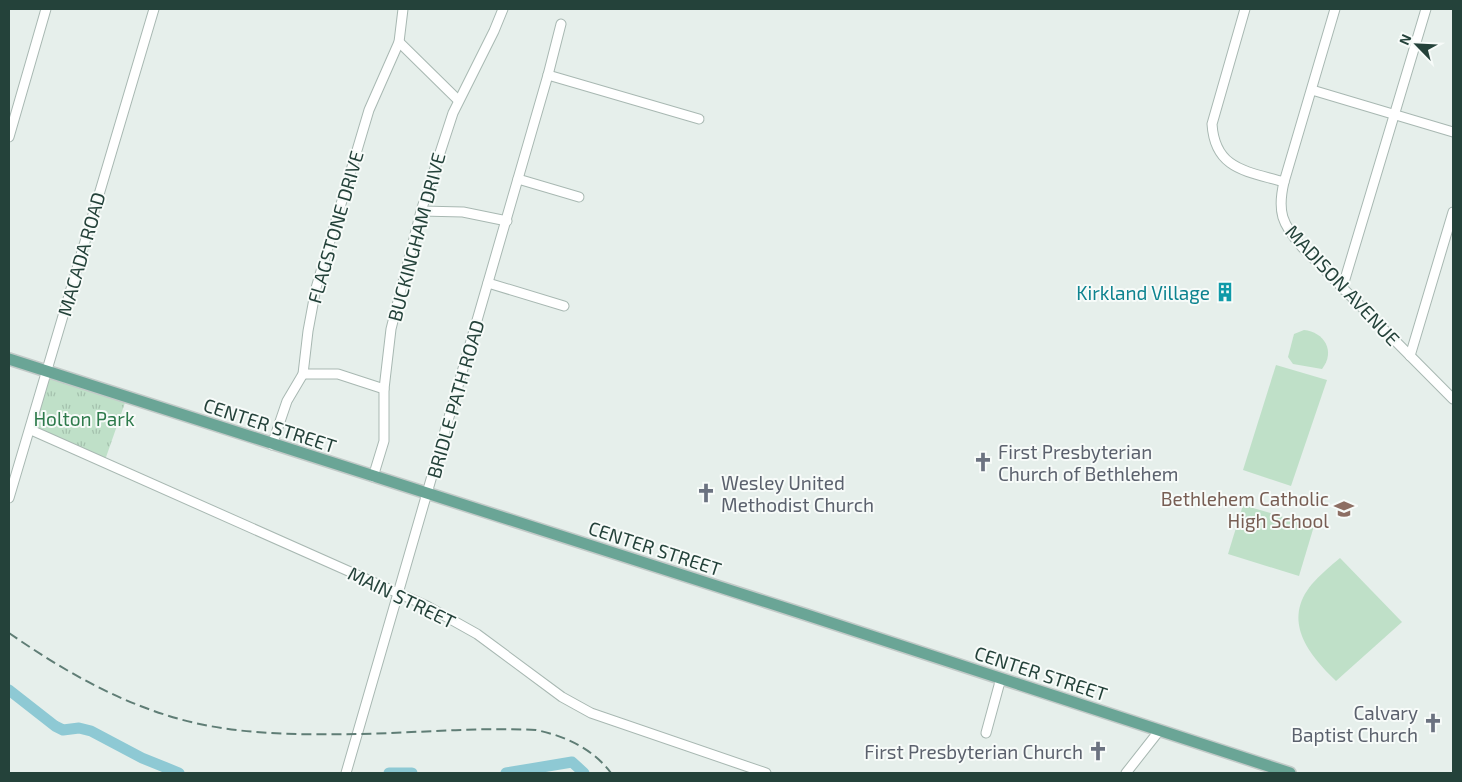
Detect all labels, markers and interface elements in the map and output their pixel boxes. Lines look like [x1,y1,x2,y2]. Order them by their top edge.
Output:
north arrow [1392,20,1442,70]
text: N [1395,31,1414,48]
street label: FLAGSTONE DRIVE [302,148,368,306]
street label: BUCKINGHAM DRIVE [382,150,450,324]
street label: MACADA ROAD [52,189,110,319]
street label: MADISON AVENUE [1281,220,1405,350]
place label: Kirkland Village [1076,281,1210,304]
building icon: Kirkland Village [1214,281,1236,303]
street label: BRIDLE PATH ROAD [421,317,489,481]
street label: CENTER STREET [201,393,339,457]
park label: Holton Park [33,407,135,430]
place label: First Presbyterian Church of Bethlehem [998,440,1179,485]
church icon: First Presbyterian Church of Bethlehem [972,451,994,473]
place label: Wesley United Methodist Church [721,471,874,516]
church icon: Wesley United Methodist Church [695,482,717,504]
place label: Bethlehem Catholic High School [1161,487,1329,532]
school or university icon: Bethlehem Catholic High School [1333,498,1355,520]
street label: CENTER STREET [586,516,724,580]
street label: MAIN STREET [344,561,460,633]
street label: CENTER STREET [972,641,1110,705]
place label: Calvary Baptist Church [1291,701,1418,746]
church icon: Calvary Baptist Church [1422,712,1444,734]
place label: First Presbyterian Church [864,740,1083,763]
church icon: First Presbyterian Church [1087,740,1109,762]

